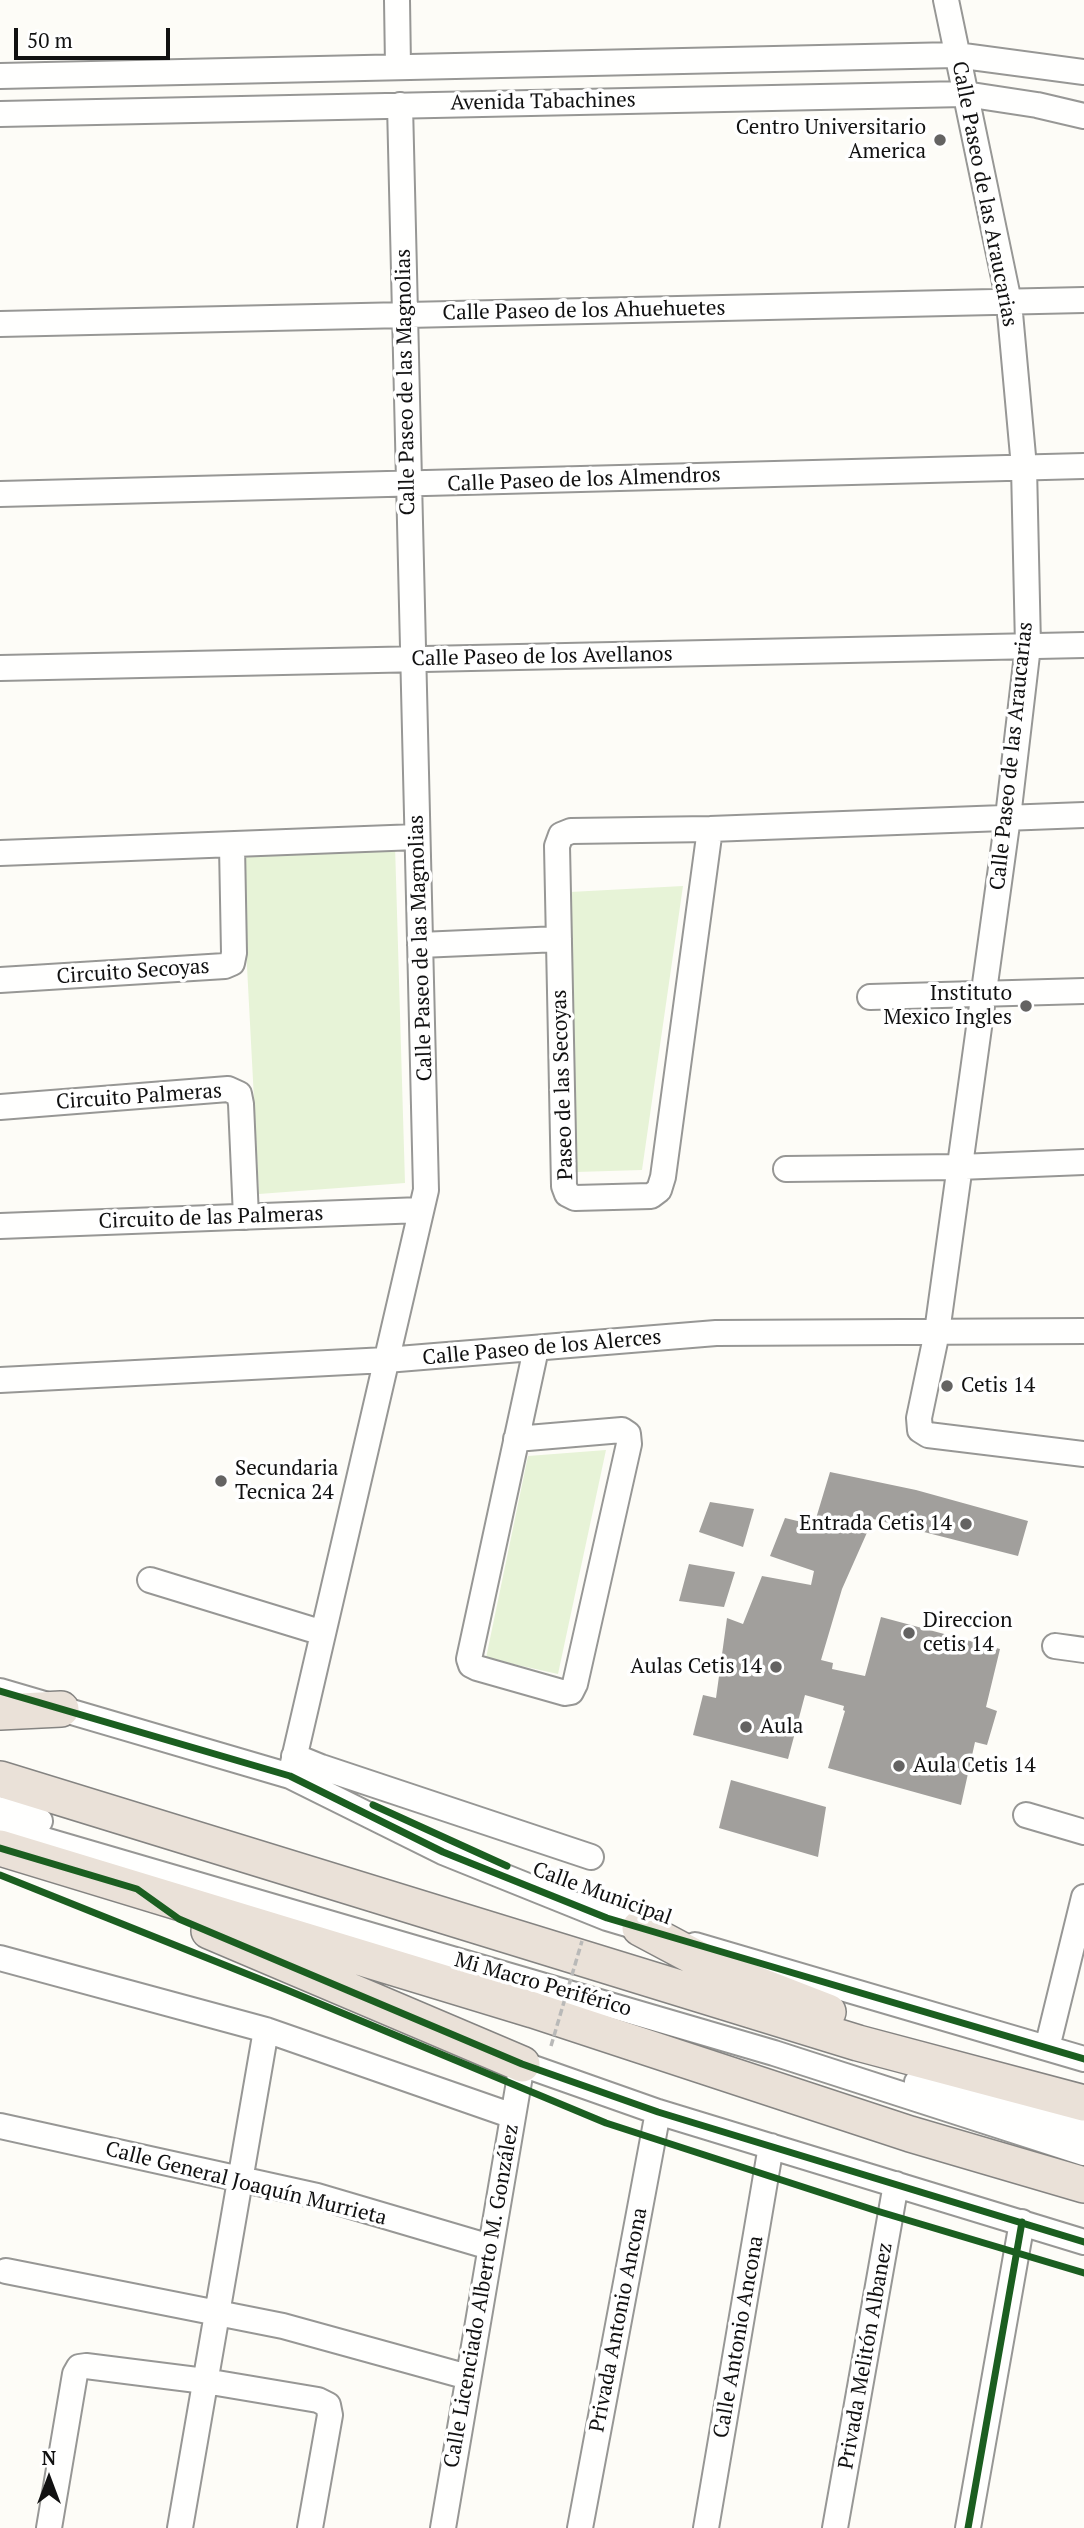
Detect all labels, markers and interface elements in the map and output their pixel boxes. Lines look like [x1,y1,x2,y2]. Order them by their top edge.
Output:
scale bar [18,14,173,58]
text: 50 m [27,26,73,54]
street label: Calle Paseo de las Araucarias [946,59,1022,329]
street label: Avenida Tabachines [450,88,636,116]
place label: Centro Universitario America [736,115,926,165]
marker: Centro Universitario America [932,132,948,148]
street label: Calle Paseo de las Magnolias [391,248,421,516]
street label: Calle Paseo de los Ahuehuetes [442,296,726,326]
street label: Calle Paseo de los Almendros [447,463,721,497]
street label: Calle Paseo de las Araucarias [985,620,1039,892]
street label: Calle Paseo de los Avellanos [411,642,673,672]
street label: Calle Paseo de las Magnolias [404,814,438,1082]
street label: Circuito Secoyas [56,954,210,990]
place label: Instituto Mexico Ingles [883,981,1012,1031]
street label: Paseo de las Secoyas [547,989,579,1181]
marker: Instituto Mexico Ingles [1018,998,1034,1014]
street label: Circuito Palmeras [55,1079,223,1115]
street label: Circuito de las Palmeras [98,1201,324,1235]
street label: Calle Paseo de los Alerces [422,1325,662,1371]
place label: Cetis 14 [961,1373,1035,1399]
marker: Cetis 14 [939,1378,955,1394]
place label: Secundaria Tecnica 24 [235,1456,338,1506]
marker: Secundaria Tecnica 24 [213,1473,229,1489]
place label: Entrada Cetis 14 [799,1511,952,1537]
marker: Entrada Cetis 14 [958,1516,974,1532]
place label: Direccion cetis 14 [923,1608,1012,1658]
marker: Direccion cetis 14 [901,1625,917,1641]
place label: Aulas Cetis 14 [630,1654,762,1680]
marker: Aulas Cetis 14 [768,1659,784,1675]
place label: Aula [760,1714,803,1740]
marker: Aula [738,1719,754,1735]
place label: Aula Cetis 14 [913,1753,1036,1779]
marker: Aula Cetis 14 [891,1758,907,1774]
street label: Calle Municipal [529,1857,675,1931]
street label: Mi Macro Periférico [452,1948,634,2022]
street label: Calle Licenciado Alberto M. González [439,2122,525,2470]
street label: Calle General Joaquín Murrieta [103,2137,389,2231]
street label: Privada Antonio Ancona [585,2206,653,2434]
street label: Calle Antonio Ancona [709,2234,769,2440]
street label: Privada Melitón Albanez [834,2241,898,2471]
north arrow [14,2444,84,2514]
text: N [42,2445,56,2470]

